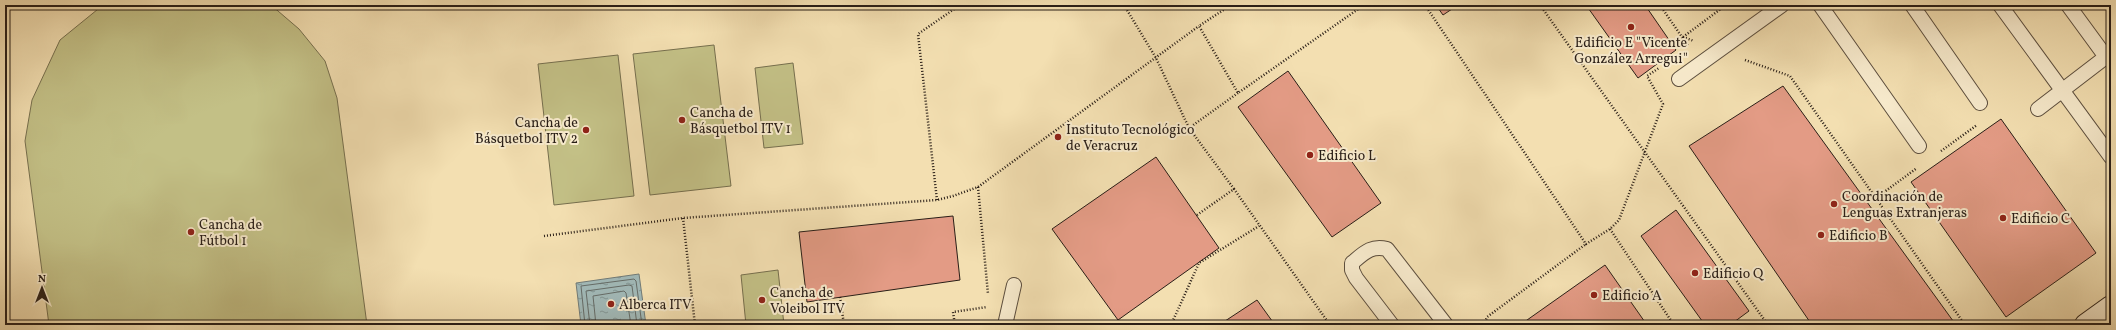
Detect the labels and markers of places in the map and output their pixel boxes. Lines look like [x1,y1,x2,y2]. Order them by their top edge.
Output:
marker: Edificio E "Vicente González Arregui" [1626,22,1636,32]
place label: Edificio E "Vicente González Arregui" [1574,34,1688,69]
place label: Cancha de Básquetbol ITV 1 [690,104,791,139]
place label: Cancha de Básquetbol ITV 2 [475,114,578,149]
marker: Cancha de Básquetbol ITV 1 [677,115,687,125]
place label: Instituto Tecnológico de Veracruz [1066,121,1194,156]
marker: Cancha de Básquetbol ITV 2 [581,125,591,135]
marker: Instituto Tecnológico de Veracruz [1053,132,1063,142]
place label: Edificio L [1318,147,1376,166]
marker: Edificio L [1305,150,1315,160]
place label: Coordinación de Lenguas Extranjeras [1842,188,1967,223]
marker: Coordinación de Lenguas Extranjeras [1829,199,1839,209]
place label: Edificio C [2011,210,2070,229]
marker: Edificio C [1998,213,2008,223]
place label: Cancha de Fútbol 1 [199,216,262,251]
marker: Cancha de Fútbol 1 [186,227,196,237]
place label: Edificio B [1829,227,1888,246]
marker: Edificio B [1816,230,1826,240]
place label: Edificio Q [1703,265,1764,284]
marker: Edificio Q [1690,268,1700,278]
place label: Cancha de Voleibol ITV [770,284,845,319]
place label: Edificio A [1602,287,1662,306]
marker: Edificio A [1589,290,1599,300]
marker: Cancha de Voleibol ITV [757,295,767,305]
place label: Alberca ITV [619,296,692,315]
marker: Alberca ITV [606,299,616,309]

